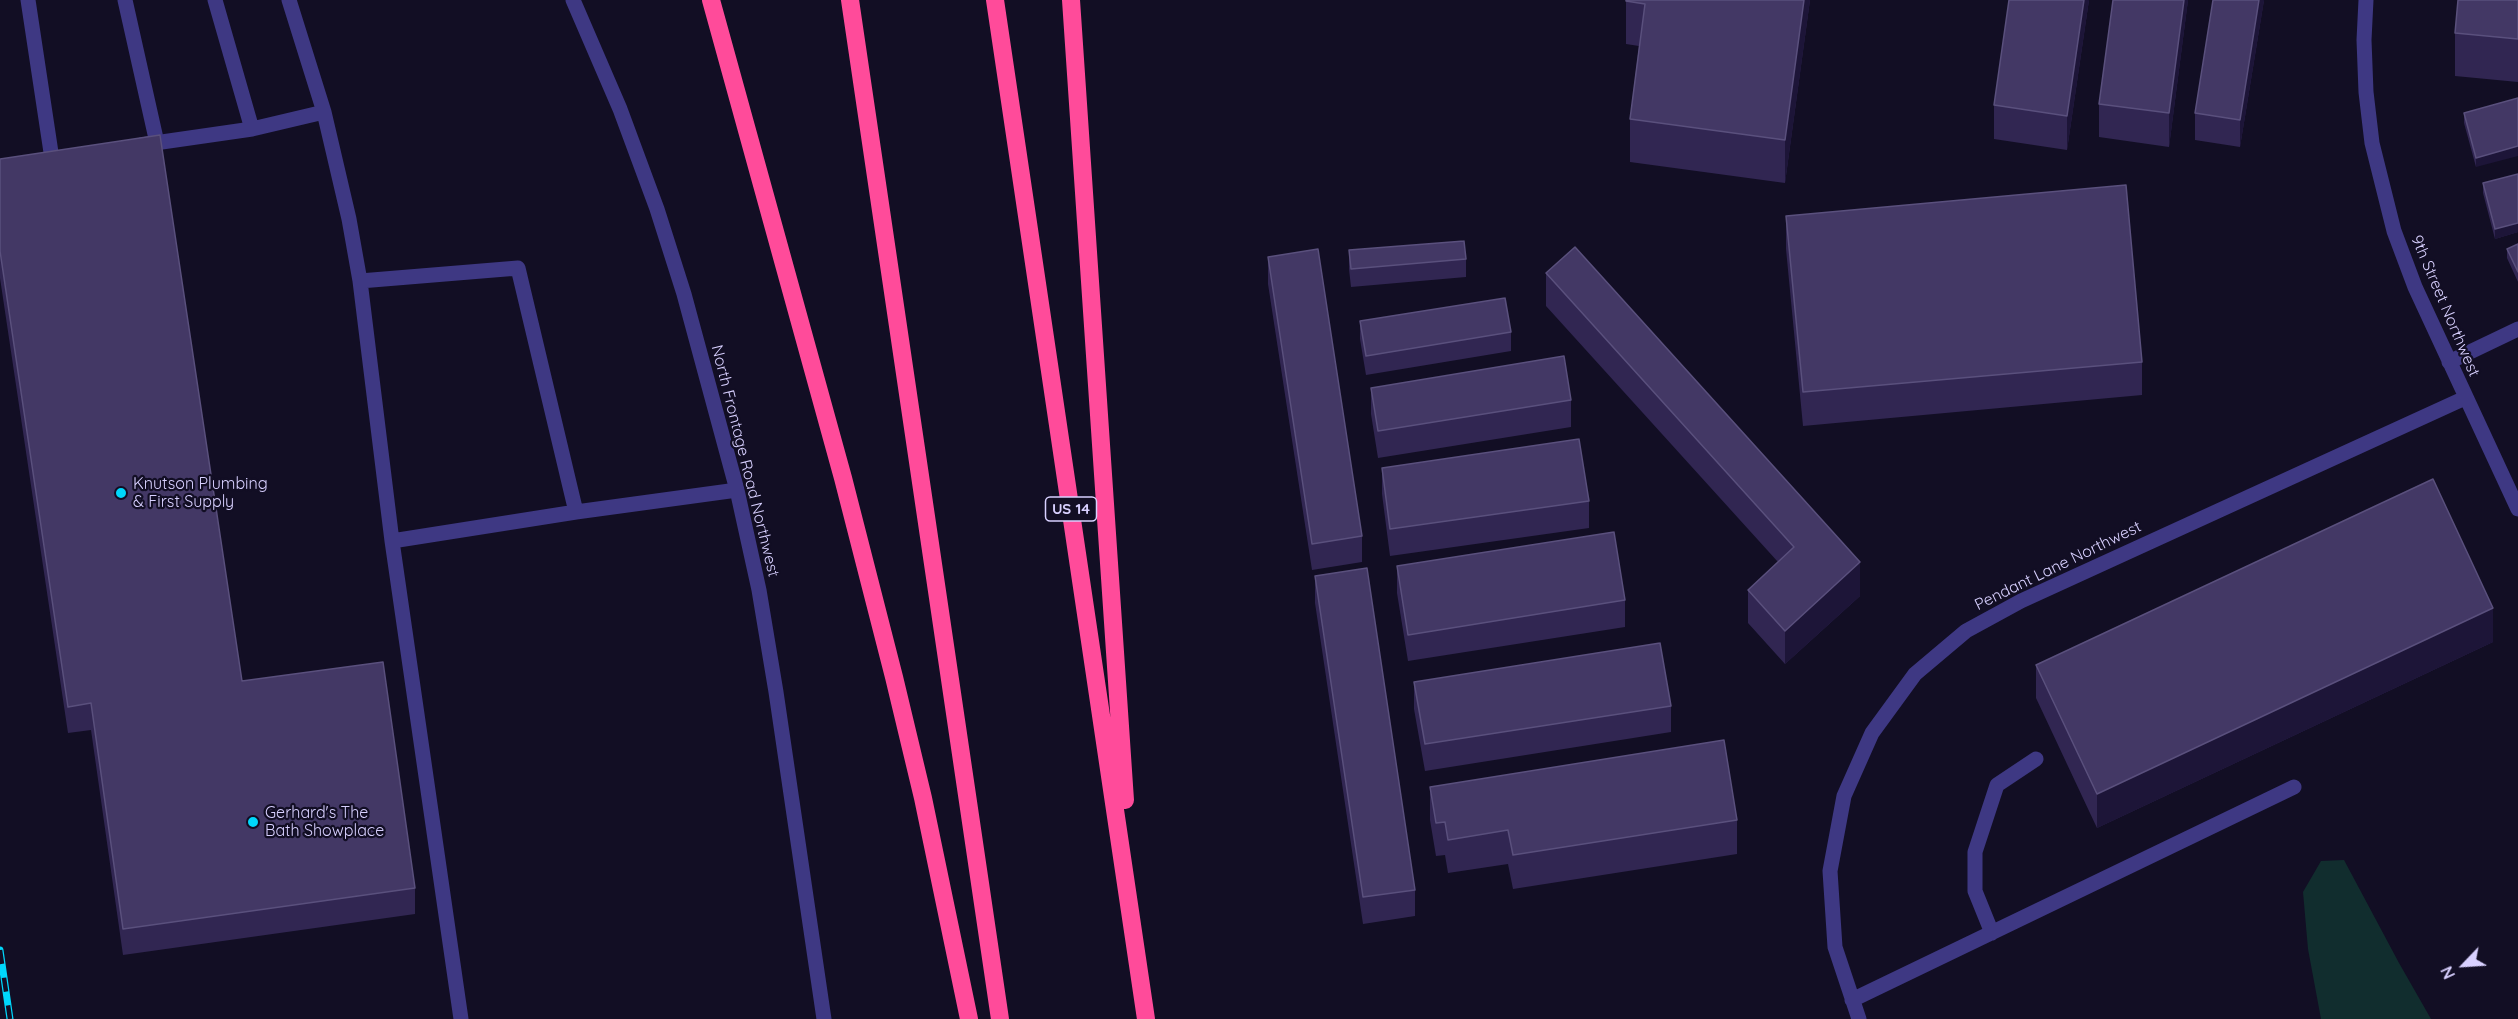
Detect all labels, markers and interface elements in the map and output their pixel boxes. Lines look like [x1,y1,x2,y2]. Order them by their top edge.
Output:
street label: 9th Street Northwest [2406,232,2484,380]
street label: North Frontage Road Northwest [707,343,783,579]
place label: Knutson Plumbing & First Supply [133,474,268,512]
marker: Knutson Plumbing & First Supply [114,486,128,500]
road number: US 14 [1046,497,1096,521]
street label: Pendant Lane Northwest [1972,517,2144,615]
place label: Gerhard's The Bath Showplace [265,803,384,841]
marker: Gerhard's The Bath Showplace [246,815,260,829]
north arrow [2434,935,2494,995]
text: N [2436,963,2459,982]

